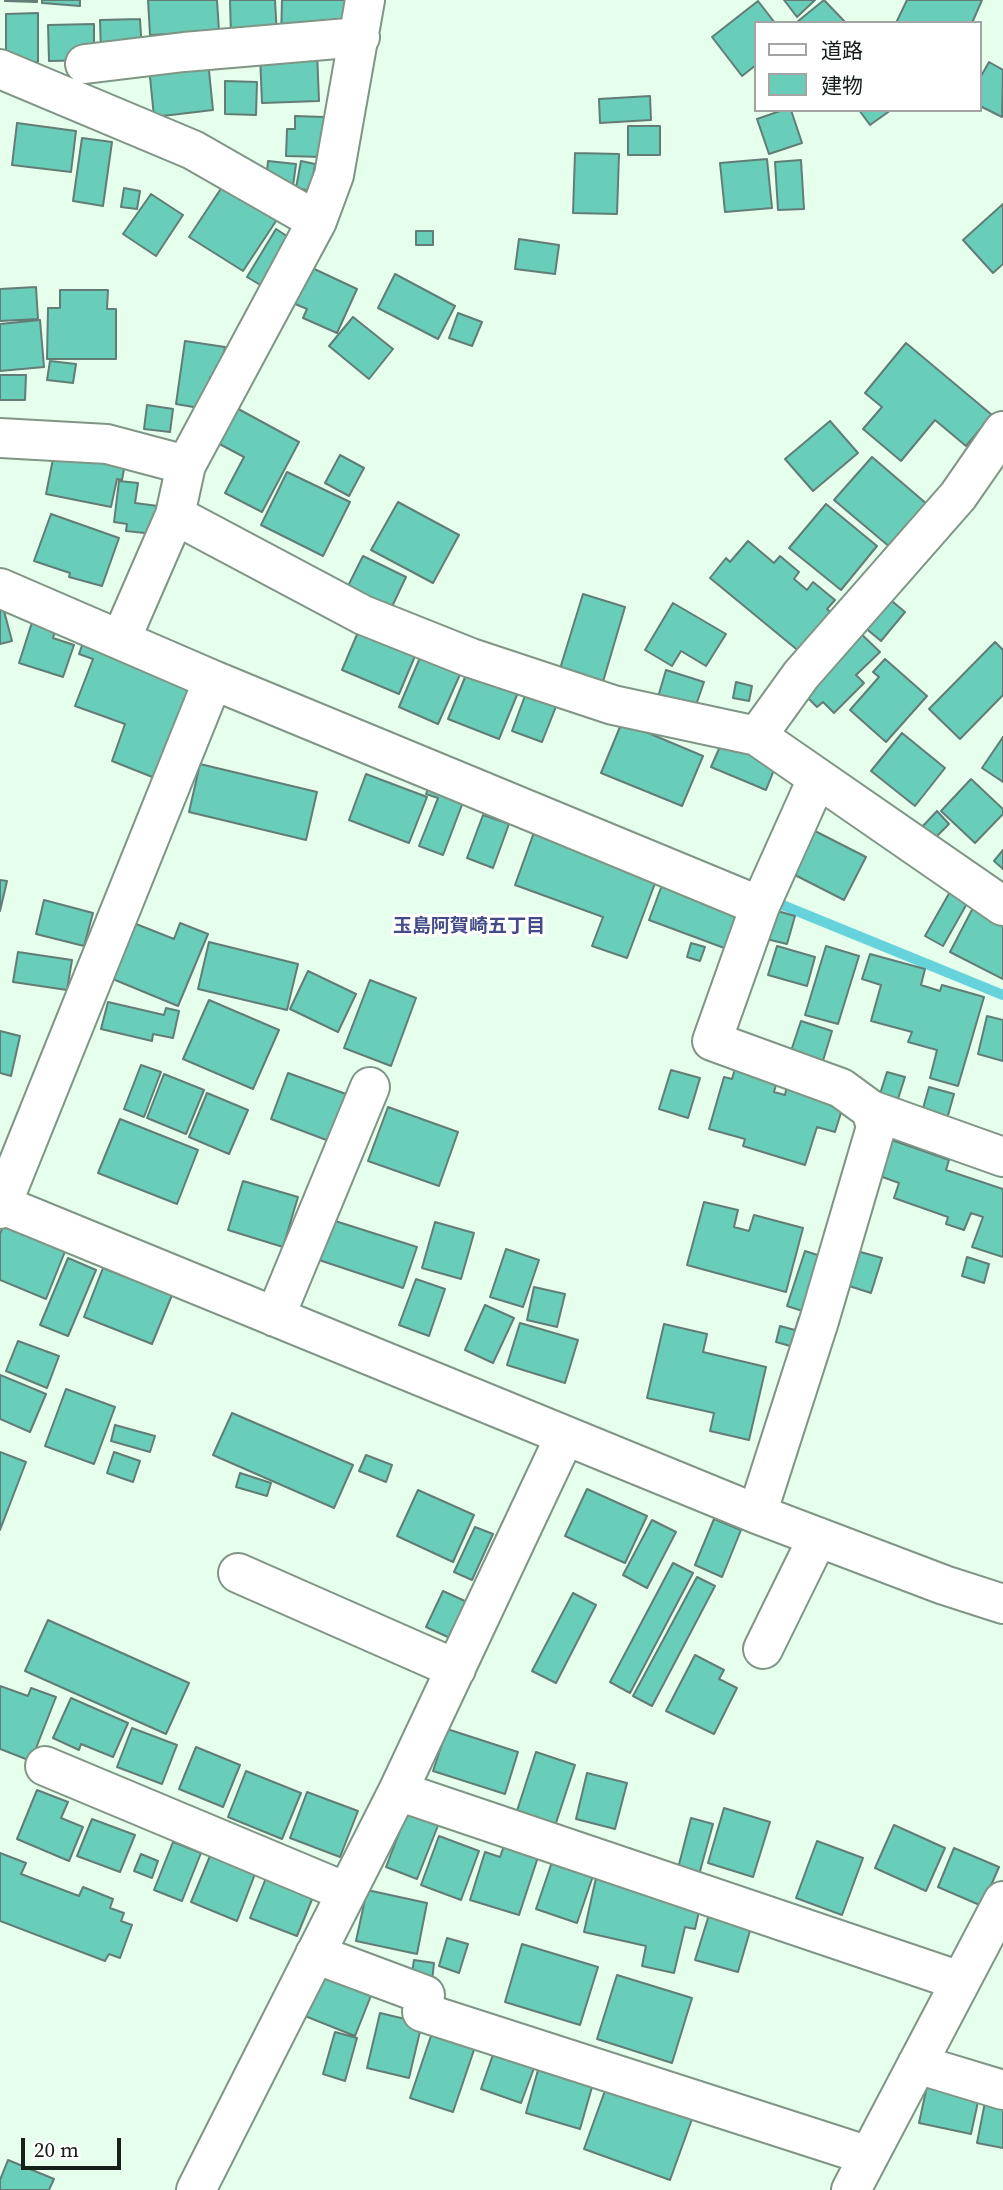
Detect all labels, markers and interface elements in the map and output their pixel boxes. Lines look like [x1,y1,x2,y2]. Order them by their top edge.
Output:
legend [754,21,982,112]
text: 道路 [821,36,863,65]
text: 建物 [821,71,863,100]
district label: 玉島阿賀崎五丁目 [393,916,545,938]
scale bar [24,2124,124,2168]
text: 20 m [34,2135,79,2164]

